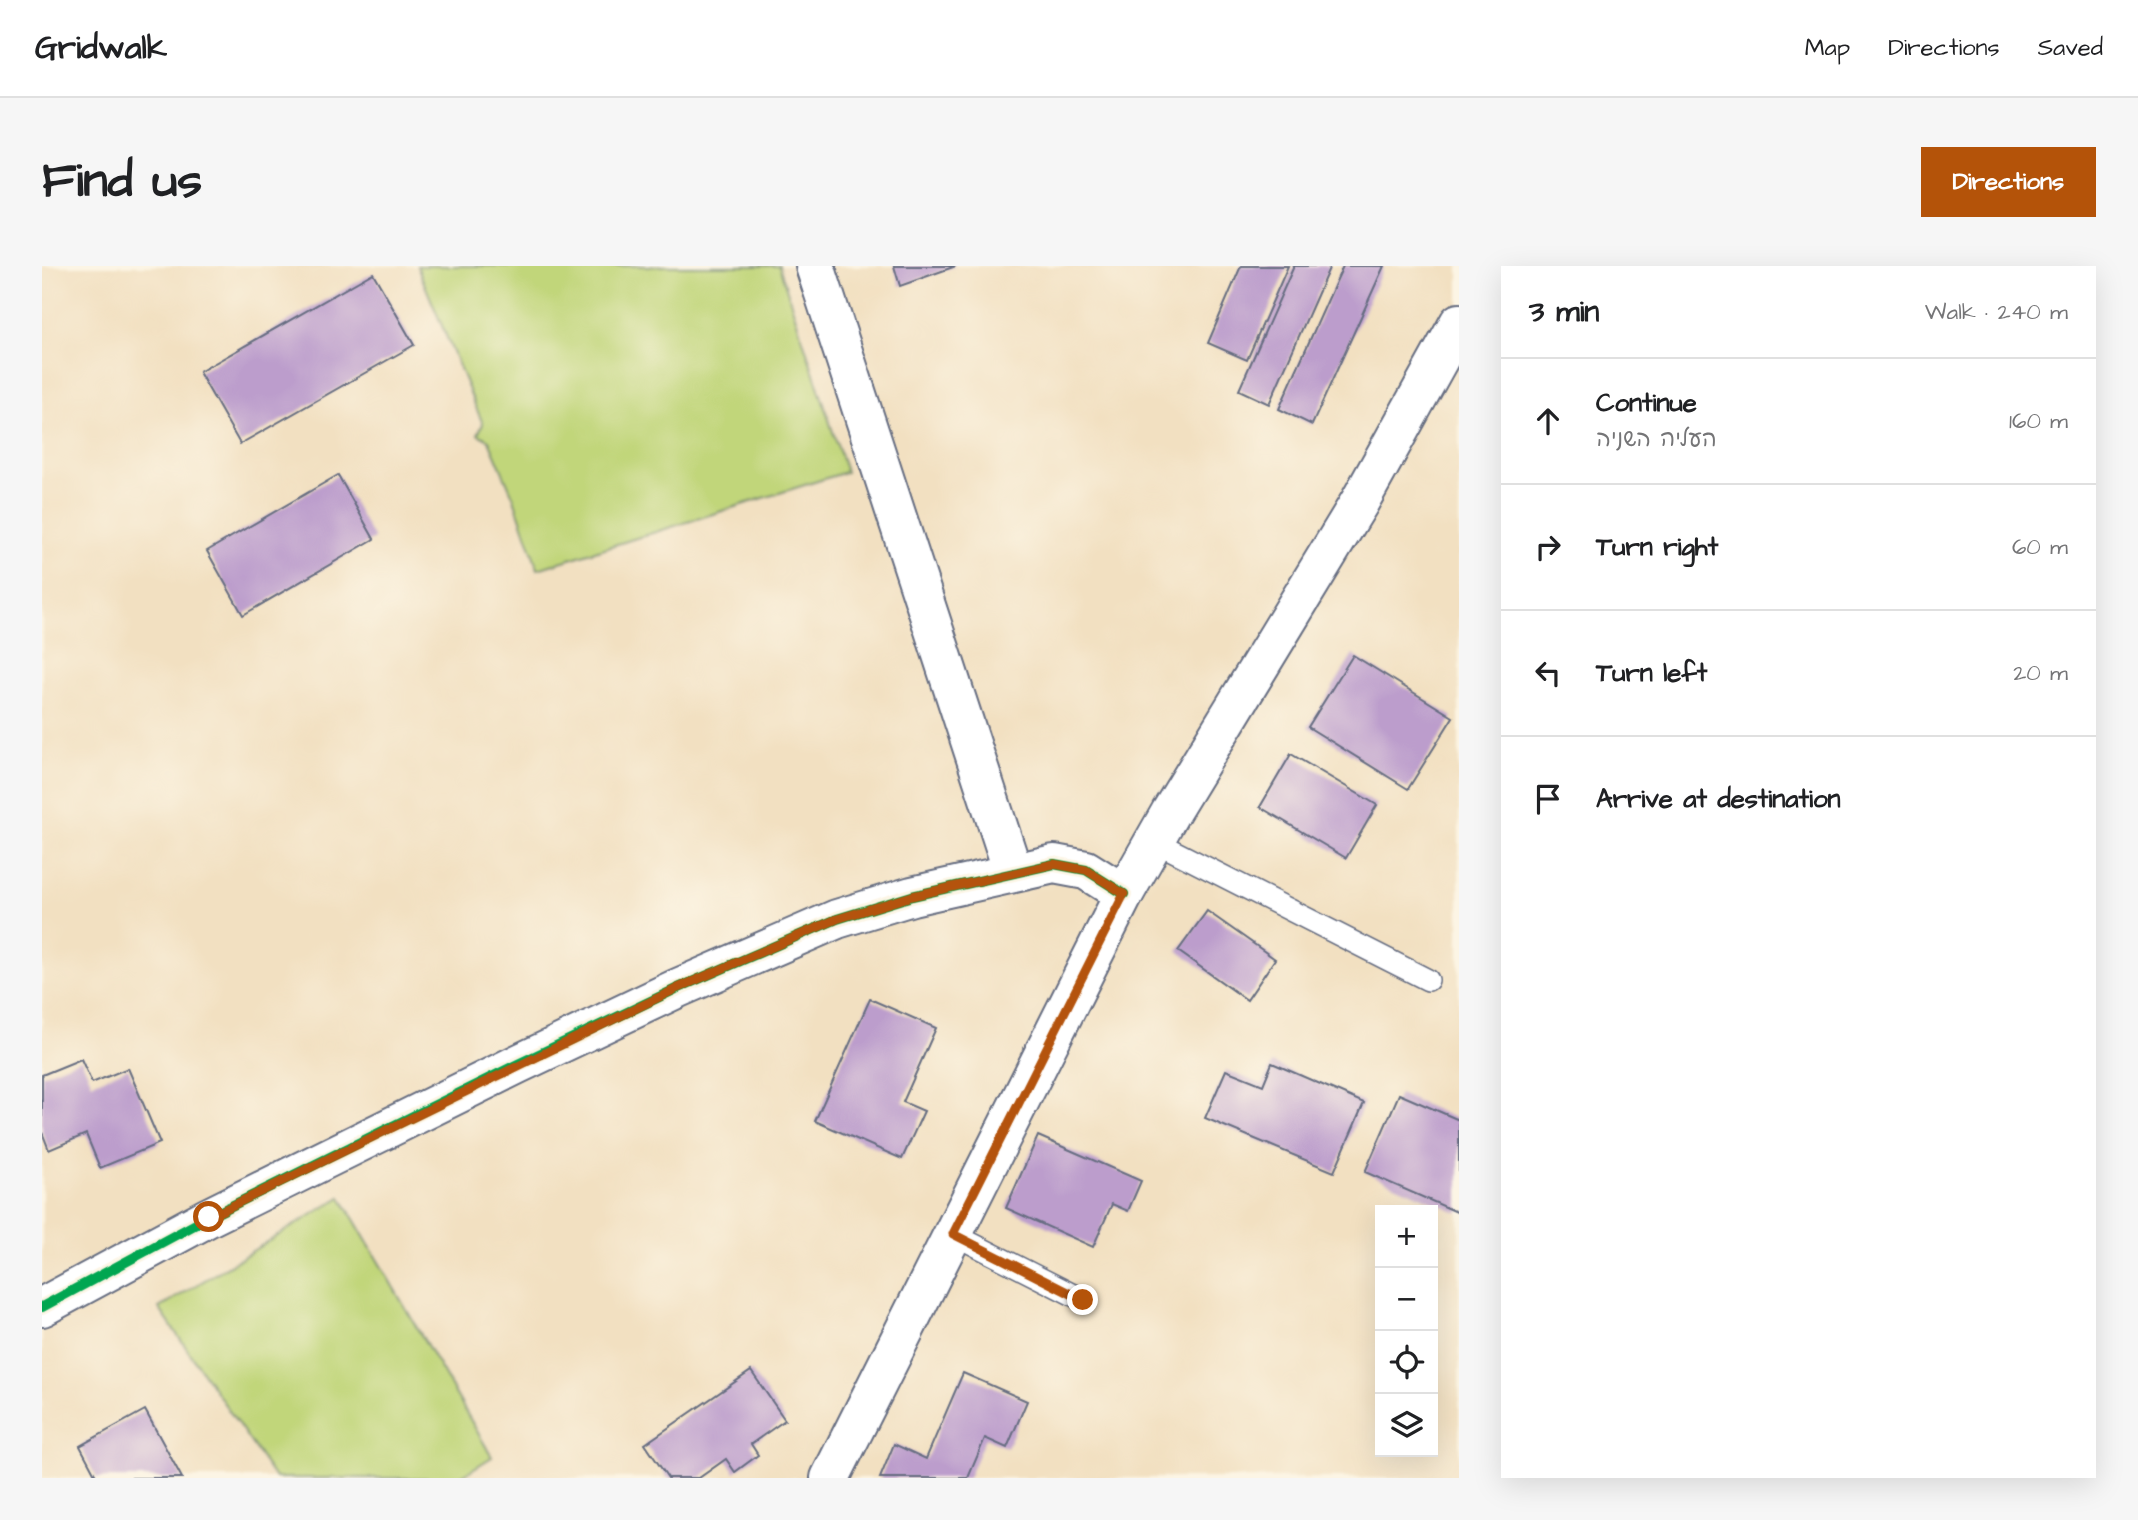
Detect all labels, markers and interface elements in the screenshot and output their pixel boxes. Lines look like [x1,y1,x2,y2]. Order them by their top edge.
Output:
text: Gridwalk [35,25,167,71]
text: Map [1805,31,1850,65]
text: Directions [1888,31,2000,65]
text: Saved [2038,31,2103,65]
button: Directions [1921,147,2096,217]
text: Find us [42,148,202,216]
text: 3 min [1529,291,1599,333]
text: Walk · 240 m [1925,296,2068,328]
text: Continue [1596,385,1697,421]
icon: ahead [1529,402,1567,440]
text: 160 m [2009,405,2068,437]
text: העליה השניה [1596,423,1717,455]
icon: right [1529,528,1567,566]
text: Turn right [1596,529,1718,565]
text: 60 m [2012,531,2068,563]
icon: left [1529,654,1567,692]
text: Turn left [1596,655,1707,691]
text: 20 m [2013,657,2068,689]
icon: arrive [1529,780,1567,818]
text: Arrive at destination [1596,781,1841,817]
route start [193,1201,224,1232]
map controls [1375,1205,1438,1457]
button: + [1375,1205,1438,1268]
button: − [1375,1268,1438,1331]
route end [1067,1284,1098,1315]
button: locate [1375,1331,1438,1394]
button: layers [1375,1394,1438,1457]

